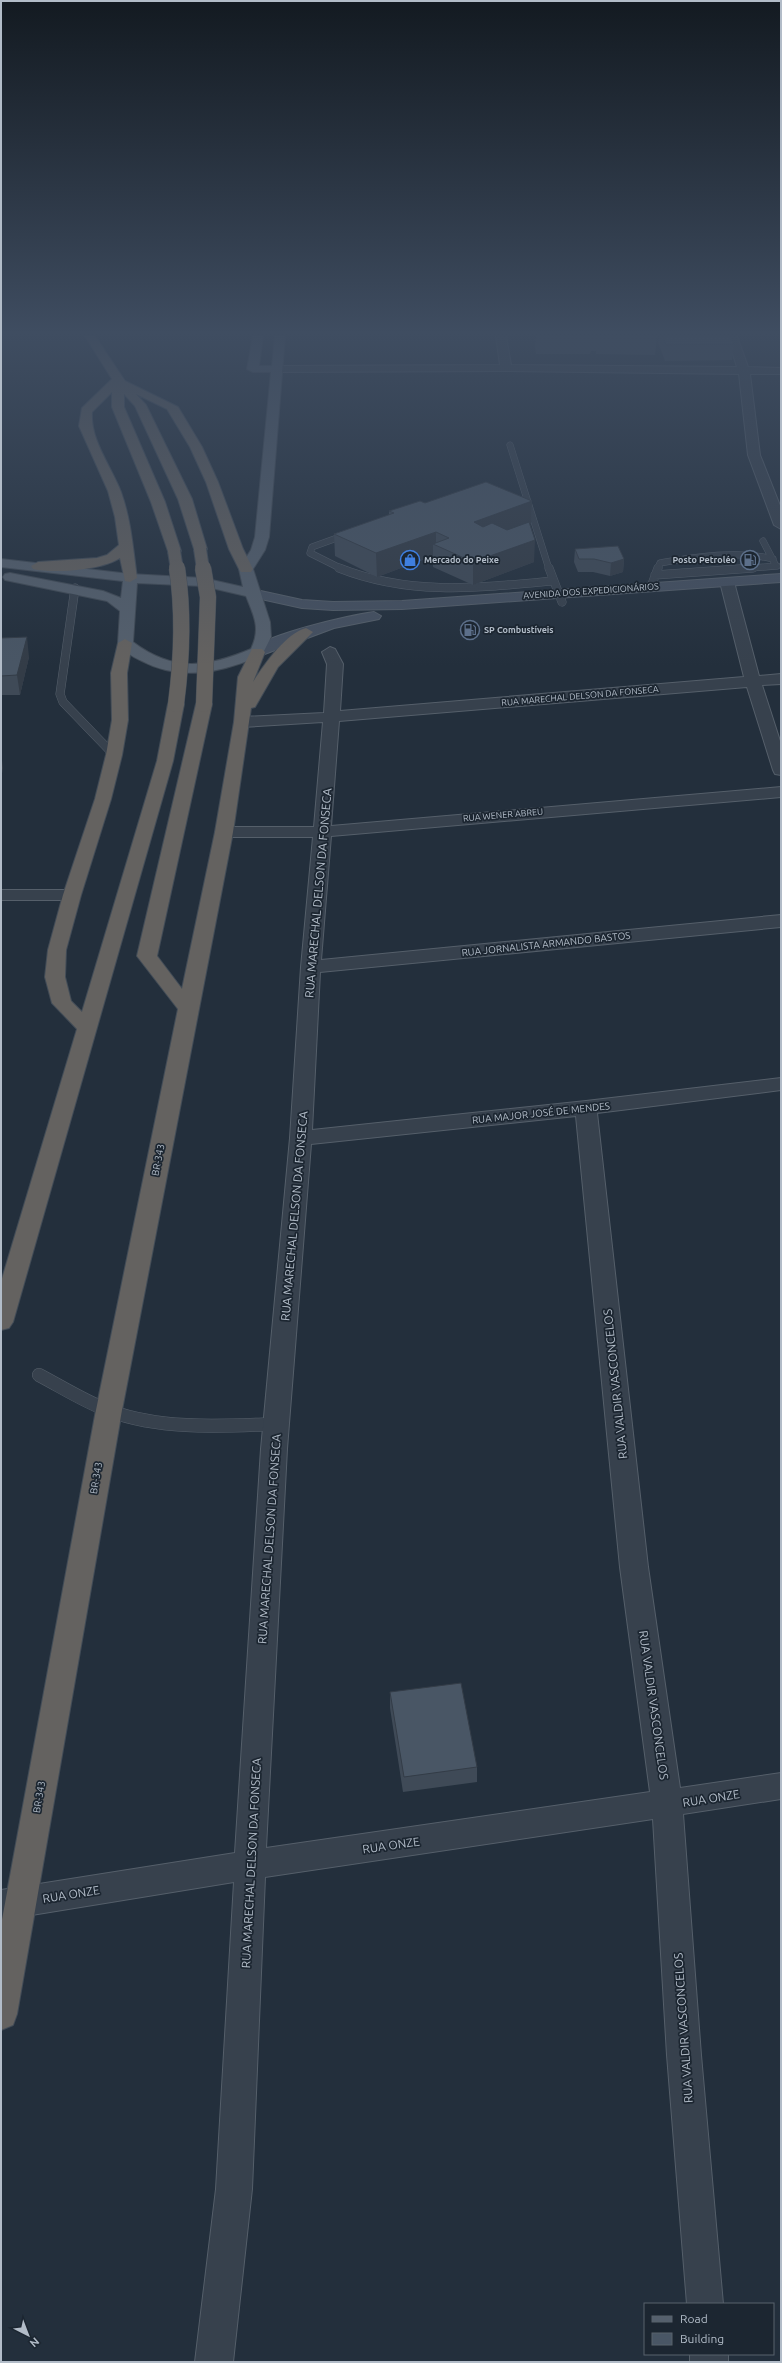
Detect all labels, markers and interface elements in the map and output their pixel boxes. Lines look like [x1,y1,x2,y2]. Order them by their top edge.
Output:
shop icon: Mercado do Peixe [399,549,421,571]
fuel station icon: Posto Petroléo [739,549,761,571]
place label: Mercado do Peixe [424,555,499,565]
place label: Posto Petroléo [672,555,736,565]
street label: AVENIDA DOS EXPEDICIONÁRIOS [523,579,659,601]
fuel station icon: SP Combustíveis [459,619,481,641]
place label: SP Combustíveis [484,625,554,635]
street label: RUA MARECHAL DELSON DA FONSECA [501,684,659,708]
street label: RUA MARECHAL DELSON DA FONSECA [302,787,334,998]
street label: RUA WENER ABREU [462,807,544,823]
street label: RUA JORNALISTA ARMANDO BASTOS [461,930,631,958]
street label: RUA MAJOR JOSÉ DE MENDES [471,1099,611,1126]
street label: RUA MARECHAL DELSON DA FONSECA [278,1110,310,1321]
street label: BR-343 [150,1143,166,1177]
street label: RUA VALDIR VASCONCELOS [601,1308,629,1460]
street label: RUA MARECHAL DELSON DA FONSECA [255,1433,283,1644]
street label: BR-343 [88,1461,104,1495]
street label: RUA VALDIR VASCONCELOS [637,1629,671,1781]
street label: RUA MARECHAL DELSON DA FONSECA [239,1757,263,1968]
street label: BR-343 [31,1780,47,1814]
street label: RUA ONZE [682,1787,741,1809]
street label: RUA ONZE [362,1835,421,1855]
street label: RUA ONZE [42,1883,101,1905]
street label: RUA VALDIR VASCONCELOS [671,1952,695,2104]
legend [644,2303,774,2355]
text: Road [680,2312,708,2325]
north arrow [8,2315,48,2355]
text: Building [680,2332,724,2345]
text: N [28,2335,42,2350]

